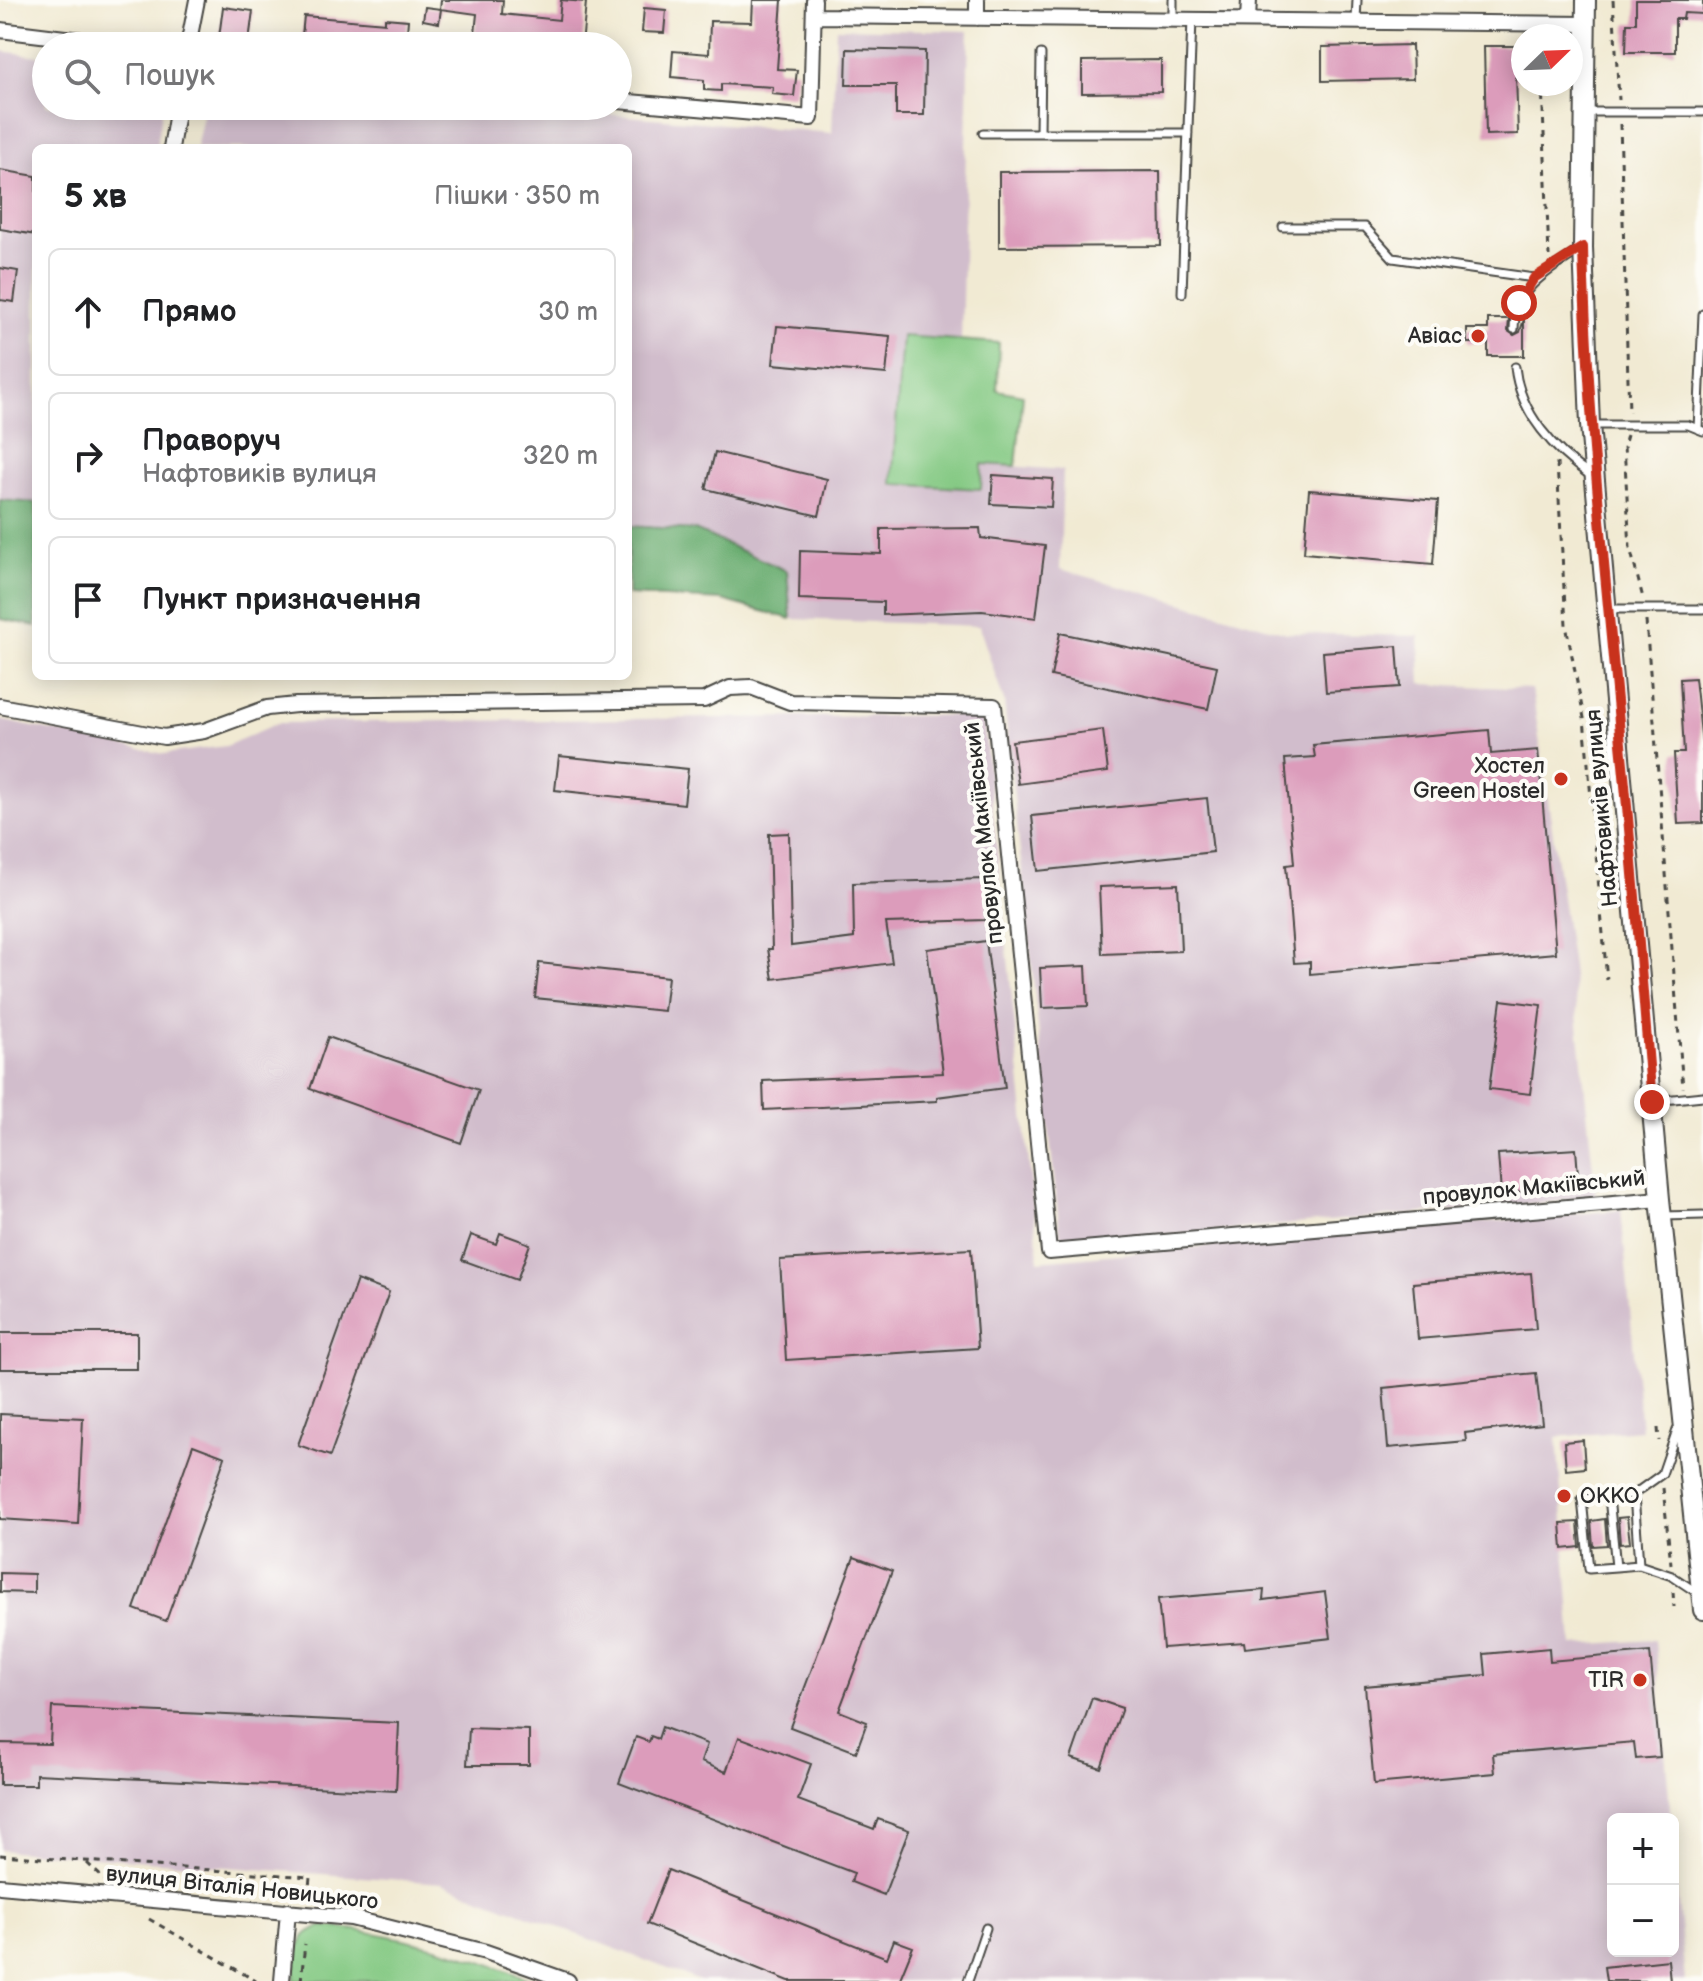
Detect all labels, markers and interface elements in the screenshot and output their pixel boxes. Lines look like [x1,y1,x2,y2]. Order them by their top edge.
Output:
north arrow [1511,24,1583,96]
search box [32,32,632,120]
icon: search [60,54,104,98]
text: Пошук [124,58,215,94]
text: 5 хв [64,176,127,217]
text: Пішки · 350 m [434,181,600,212]
route start [1501,285,1537,321]
icon: ahead [66,290,110,334]
text: Прямо [142,294,236,330]
text: 30 m [538,297,598,328]
place label: Авіас [1407,323,1462,350]
marker: Авіас [1469,327,1487,345]
text: Праворуч [142,423,281,459]
icon: right [66,434,110,478]
text: 320 m [523,441,598,472]
text: Нафтовиків вулиця [142,459,377,490]
icon: arrive [66,578,110,622]
text: Пункт призначення [142,582,421,618]
street label: Нафтовиків вулиця [1580,708,1624,908]
street label: провулок Макіївський [959,721,1009,945]
place label: Хостел Green Hostel [1413,753,1545,805]
marker: Хостел Green Hostel [1552,770,1570,788]
route end [1634,1084,1670,1120]
street label: провулок Макіївський [1422,1165,1646,1211]
place label: ОККО [1580,1483,1640,1510]
marker: ОККО [1555,1487,1573,1505]
place label: TIR [1588,1667,1624,1694]
marker: TIR [1631,1671,1649,1689]
map controls [1607,1813,1679,1957]
button: + [1607,1813,1679,1885]
street label: вулиця Віталія Новицького [105,1860,379,1916]
button: − [1607,1885,1679,1957]

